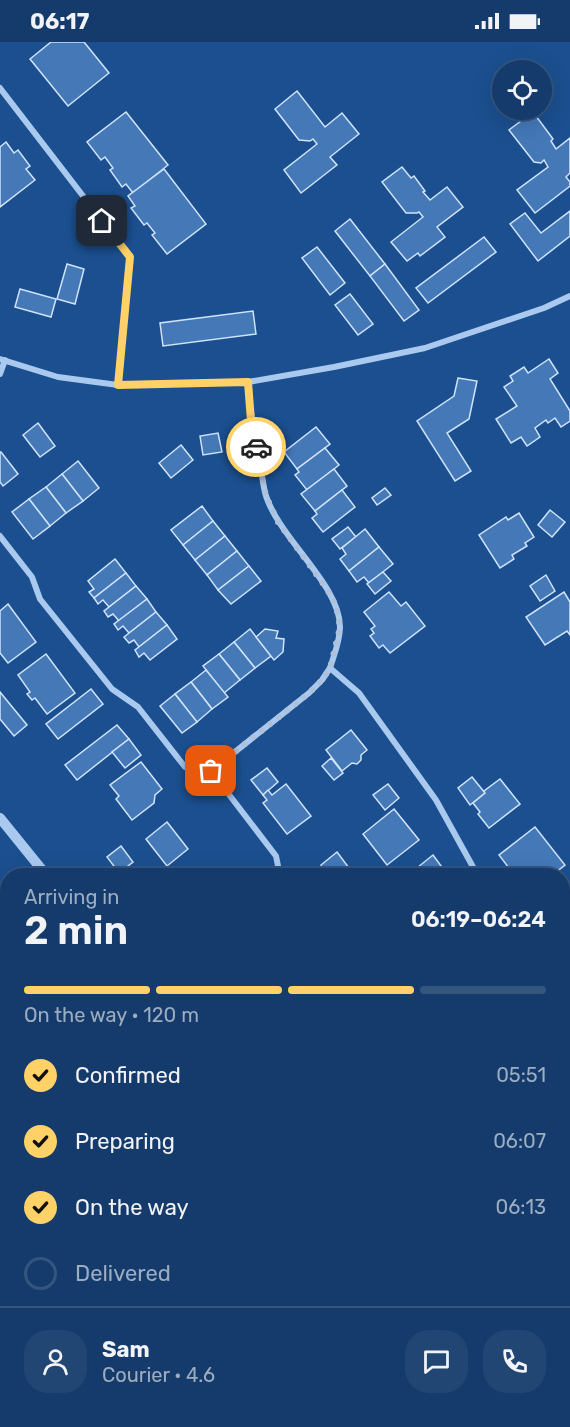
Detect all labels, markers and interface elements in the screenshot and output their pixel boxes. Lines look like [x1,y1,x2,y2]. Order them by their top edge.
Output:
text: 06:17 [30,8,89,35]
map controls [492,60,552,120]
button: locate [492,60,552,120]
pin [76,195,127,246]
icon: home [85,204,118,237]
courier [226,417,286,477]
icon: car [240,431,273,464]
pin [185,745,236,796]
icon: bag [194,754,227,787]
text: Arriving in [24,885,119,909]
text: 06:19–06:24 [411,906,546,933]
text: 2 min [24,908,128,954]
text: On the way · 120 m [24,1003,199,1027]
icon: check [24,1059,57,1092]
text: Confirmed [75,1062,181,1089]
text: 05:51 [496,1063,546,1087]
icon: check [24,1125,57,1158]
text: Preparing [75,1128,175,1155]
text: 06:07 [493,1129,546,1153]
icon: check [24,1191,57,1224]
text: On the way [75,1194,189,1221]
text: 06:13 [496,1195,546,1219]
text: Delivered [75,1260,171,1287]
button: person [24,1330,87,1393]
button: chat [405,1330,468,1393]
button: phone [483,1330,546,1393]
text: Sam [102,1336,150,1363]
text: Courier · 4.6 [102,1363,215,1387]

